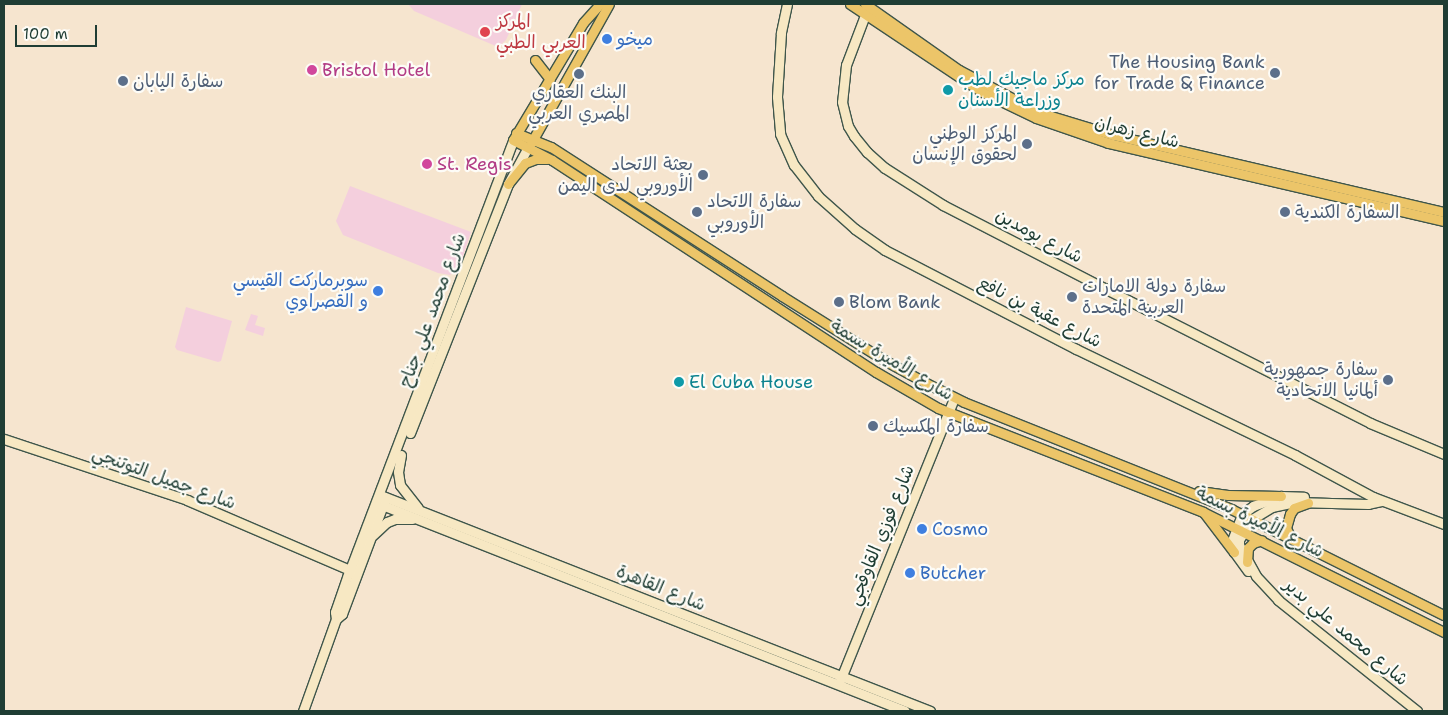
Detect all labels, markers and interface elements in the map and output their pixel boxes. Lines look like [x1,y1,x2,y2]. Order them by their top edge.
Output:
place label: المركز العربي الطبي [496,11,586,54]
scale bar [18,15,100,47]
text: 100 m [23,24,68,44]
marker: المركز العربي الطبي [478,25,492,39]
place label: ميخو [617,28,653,50]
marker: ميخو [601,33,613,45]
place label: The Housing Bank for Trade & Finance [1094,52,1265,94]
place label: Bristol Hotel [322,59,430,81]
marker: Bristol Hotel [306,64,318,76]
marker: The Housing Bank for Trade & Finance [1269,67,1281,79]
marker: البنك العقاري المصري العربي [573,68,585,80]
place label: مركز ماجيك لطب وزراعة الأسنان [958,69,1085,112]
place label: سفارة اليابان [133,70,223,92]
marker: سفارة اليابان [117,75,129,87]
place label: البنك العقاري المصري العربي [528,82,630,125]
marker: مركز ماجيك لطب وزراعة الأسنان [942,84,954,96]
street label: شارع زهران [1093,111,1181,153]
place label: المركز الوطني لحقوق الإنسان [912,123,1017,166]
marker: المركز الوطني لحقوق الإنسان [1021,138,1033,150]
place label: St. Regis [437,153,512,175]
place label: بعثة الاتحاد الأوروبي لدى اليمن [558,154,693,196]
marker: St. Regis [421,158,433,170]
marker: بعثة الاتحاد الأوروبي لدى اليمن [697,169,709,181]
place label: سفارة الاتحاد الأوروبي [707,191,801,233]
place label: السفارة الكندية [1295,201,1399,223]
street label: شارع بومدين [992,204,1086,268]
marker: سفارة الاتحاد الأوروبي [691,206,703,218]
marker: السفارة الكندية [1279,206,1291,218]
street label: شارع محمد علي جناح [394,230,470,390]
place label: سوبرماركت القيسي و القصراوي [233,270,368,312]
street label: شارع عقبة بن نافع [975,272,1105,352]
place label: سفارة دولة الامارات العربية المتحدة [1082,276,1226,318]
marker: سوبرماركت القيسي و القصراوي [372,285,384,297]
place label: Blom Bank [849,291,941,313]
marker: سفارة دولة الامارات العربية المتحدة [1066,291,1078,303]
marker: Blom Bank [833,296,845,308]
street label: شارع الأميرة بسمة [827,315,957,405]
place label: سفارة جمهورية ألمانيا الاتحادية [1264,359,1378,402]
place label: El Cuba House [689,371,813,393]
marker: سفارة جمهورية ألمانيا الاتحادية [1382,374,1394,386]
marker: El Cuba House [673,376,685,388]
place label: سفارة المكسيك [883,415,989,437]
marker: سفارة المكسيك [867,420,879,432]
street label: شارع جميل التوتنجي [89,442,239,514]
street label: شارع فوزي القاوقجي [843,462,919,608]
street label: شارع الأميرة بسمة [1192,482,1328,562]
place label: Cosmo [932,518,988,540]
marker: Cosmo [916,523,928,535]
street label: شارع القاهرة [613,560,709,616]
place label: Butcher [920,562,986,584]
marker: Butcher [904,567,916,579]
street label: شارع محمد علي بدير [1279,574,1413,690]

